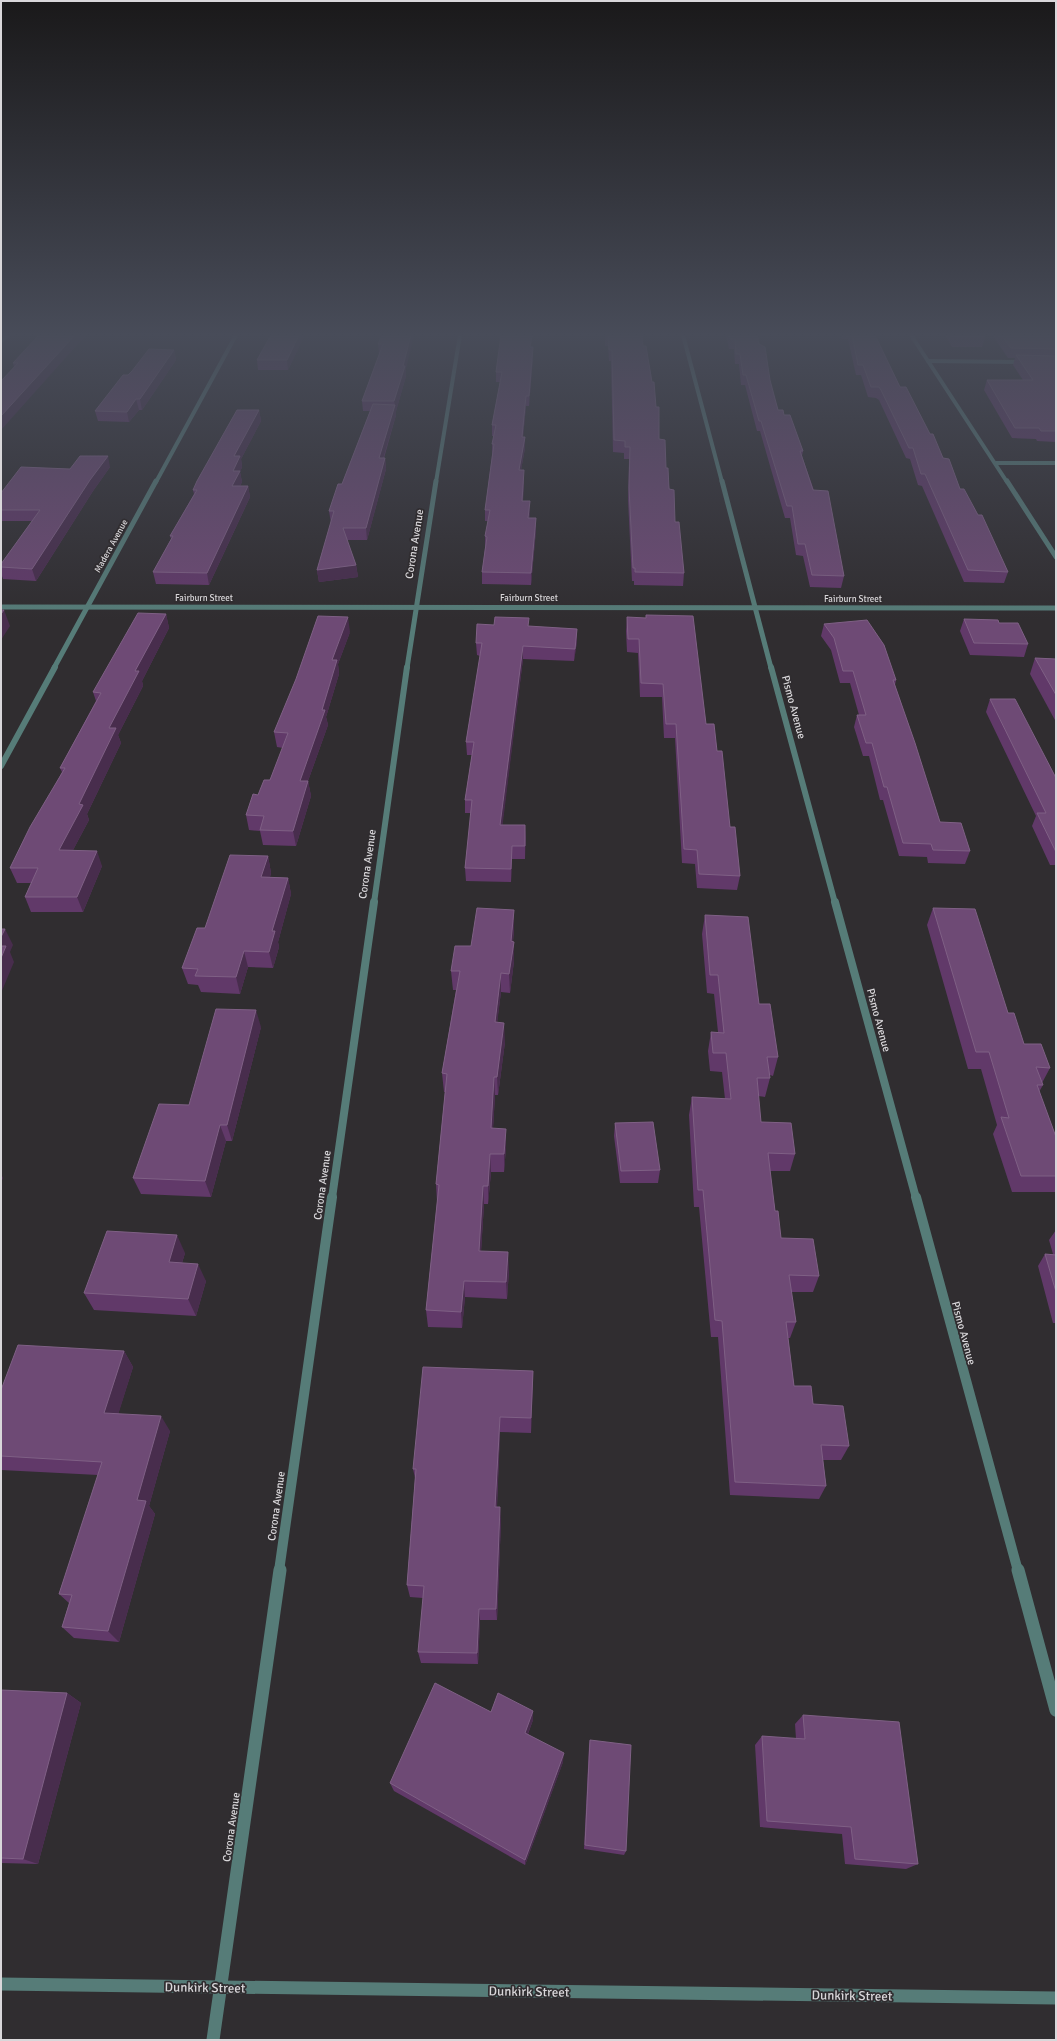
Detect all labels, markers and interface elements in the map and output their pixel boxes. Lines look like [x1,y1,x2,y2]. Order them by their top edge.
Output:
street label: Corona Avenue [403,508,426,580]
street label: Madera Avenue [92,517,131,575]
street label: Fairburn Street [175,593,233,604]
street label: Fairburn Street [500,593,558,604]
street label: Fairburn Street [824,594,882,605]
street label: Pismo Avenue [779,674,808,740]
street label: Corona Avenue [356,828,379,900]
street label: Pismo Avenue [864,987,893,1053]
street label: Corona Avenue [311,1149,334,1221]
street label: Pismo Avenue [949,1300,978,1366]
street label: Corona Avenue [265,1470,288,1542]
street label: Corona Avenue [220,1791,243,1863]
street label: Dunkirk Street [165,1979,246,1997]
street label: Dunkirk Street [489,1983,570,2001]
street label: Dunkirk Street [812,1987,893,2005]

